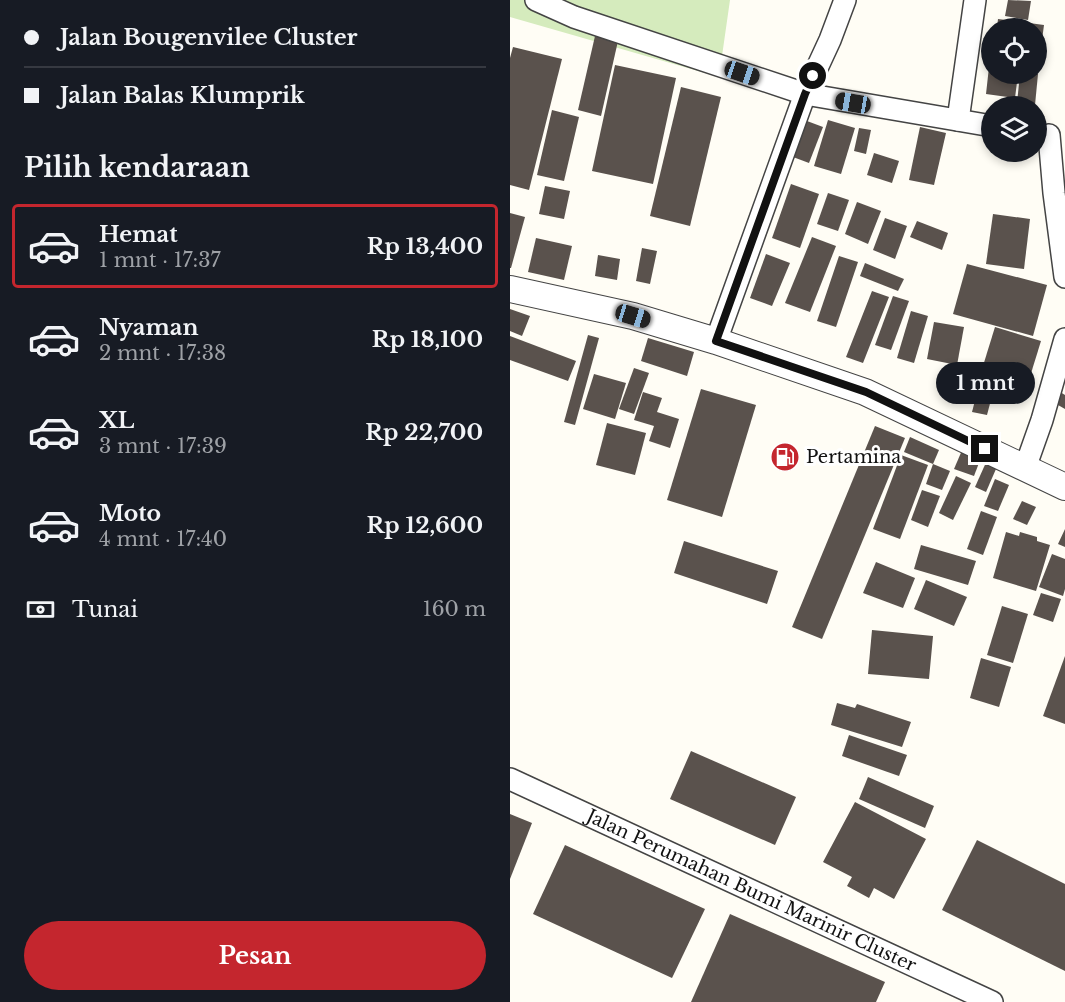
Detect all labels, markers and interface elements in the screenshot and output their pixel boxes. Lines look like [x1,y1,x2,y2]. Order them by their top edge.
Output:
map controls [981,18,1047,162]
button: locate [981,18,1047,84]
text: Jalan Bougenvilee Cluster [60,24,358,51]
car [722,59,762,87]
route start [799,62,826,89]
text: Jalan Balas Klumprik [60,82,305,109]
car [834,91,872,115]
button: layers [981,96,1047,162]
text: Pilih kendaraan [24,151,250,184]
icon: car [27,219,81,273]
text: Hemat [99,221,178,248]
text: Rp 13,400 [367,233,483,260]
text: 1 mnt · 17:37 [99,248,221,272]
car [613,302,653,330]
icon: car [27,312,81,366]
text: Nyaman [99,314,198,341]
text: Rp 18,100 [372,326,483,353]
text: 2 mnt · 17:38 [99,341,226,365]
callout: 1 mnt [936,362,1034,404]
text: 1 mnt [956,371,1015,395]
icon: car [27,405,81,459]
text: XL [99,407,134,434]
text: Rp 22,700 [365,419,483,446]
text: 3 mnt · 17:39 [99,434,227,458]
route end [971,435,998,462]
fuel station icon: Pertamina [769,441,801,473]
place label: Pertamina [806,446,901,468]
icon: car [27,498,81,552]
text: Moto [99,500,161,527]
text: Rp 12,600 [366,512,483,539]
text: 4 mnt · 17:40 [99,527,227,551]
icon: cash [24,593,57,626]
text: Tunai [72,596,138,623]
text: 160 m [423,597,486,621]
street label: Jalan Perumahan Bumi Marinir Cluster [581,804,920,977]
button: Pesan [24,921,486,990]

